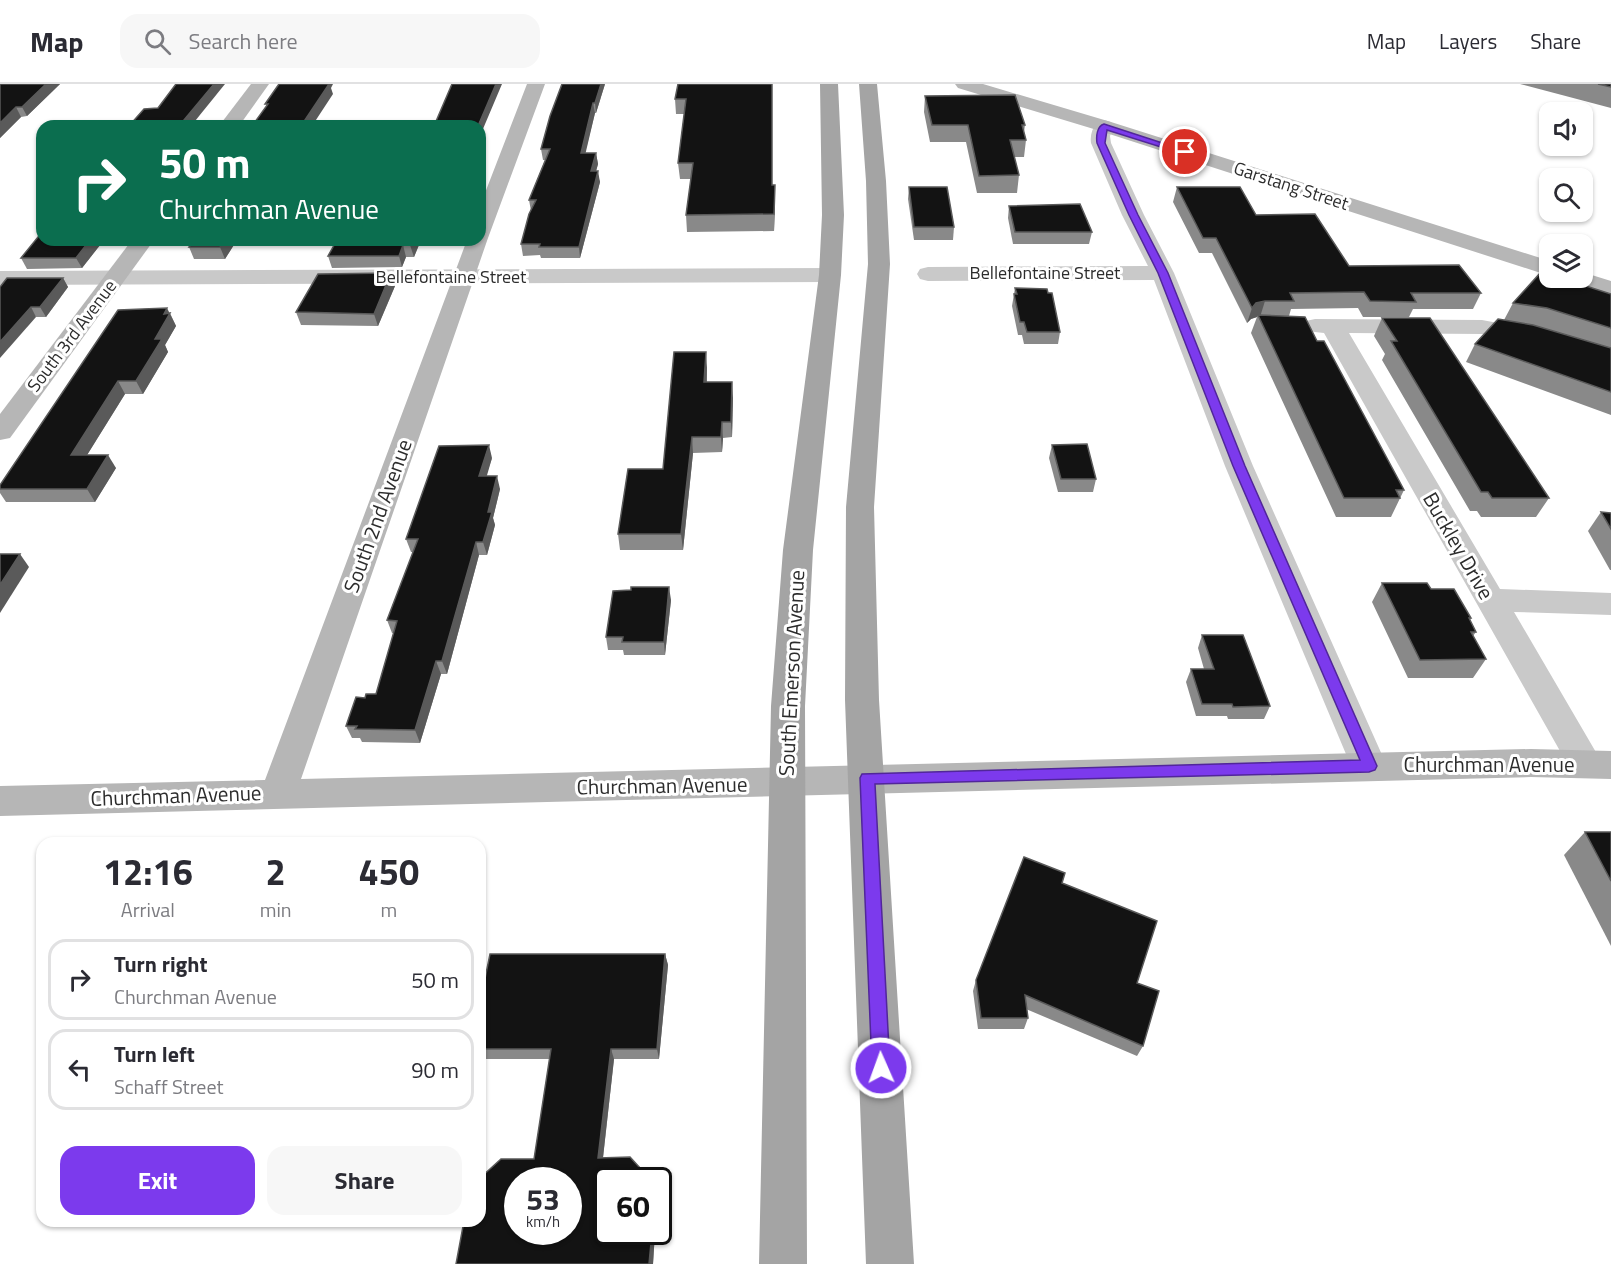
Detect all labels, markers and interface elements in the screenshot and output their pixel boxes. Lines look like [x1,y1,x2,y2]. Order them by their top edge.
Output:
search box [120,14,540,68]
text: Map [30,20,84,63]
text: Search here [189,24,298,58]
icon: search [141,25,174,58]
text: Map [1367,25,1406,57]
text: Layers [1439,25,1497,57]
text: Share [1530,25,1581,57]
map controls [1539,102,1593,288]
button: sound [1539,102,1593,156]
pin [1159,126,1210,177]
text: 50 m [159,130,251,194]
icon: arrive [1168,135,1201,168]
icon: right [60,144,138,222]
street label: Garstang Street [1230,154,1353,217]
button: search [1539,168,1593,222]
text: Churchman Avenue [159,188,379,229]
button: layers [1539,234,1593,288]
street label: Bellefontaine Street [970,259,1121,286]
street label: Bellefontaine Street [376,263,527,290]
street label: South 3rd Avenue [20,274,123,398]
street label: South 2nd Avenue [334,434,420,597]
street label: Buckley Drive [1415,486,1503,605]
street label: South Emerson Avenue [770,569,812,777]
street label: Churchman Avenue [1403,748,1575,780]
street label: Churchman Avenue [576,768,748,802]
street label: Churchman Avenue [90,776,262,814]
text: 12:16 [103,844,193,899]
text: 2 [266,844,286,899]
text: 450 [359,844,419,899]
text: Arrival [121,894,175,925]
text: min [260,894,292,925]
text: m [380,894,397,925]
text: Turn right [114,947,208,981]
icon: right [63,963,96,996]
text: 50 m [411,963,459,997]
text: Churchman Avenue [114,981,277,1012]
position arrow [849,1036,913,1100]
text: Turn left [114,1037,195,1071]
icon: left [63,1053,96,1086]
text: 90 m [411,1053,459,1087]
text: Schaff Street [114,1071,224,1102]
button: Exit [60,1146,255,1215]
button: Share [267,1146,462,1215]
speed limit sign: 60 [594,1167,672,1245]
text: 53 [526,1176,560,1222]
text: km/h [526,1210,560,1233]

